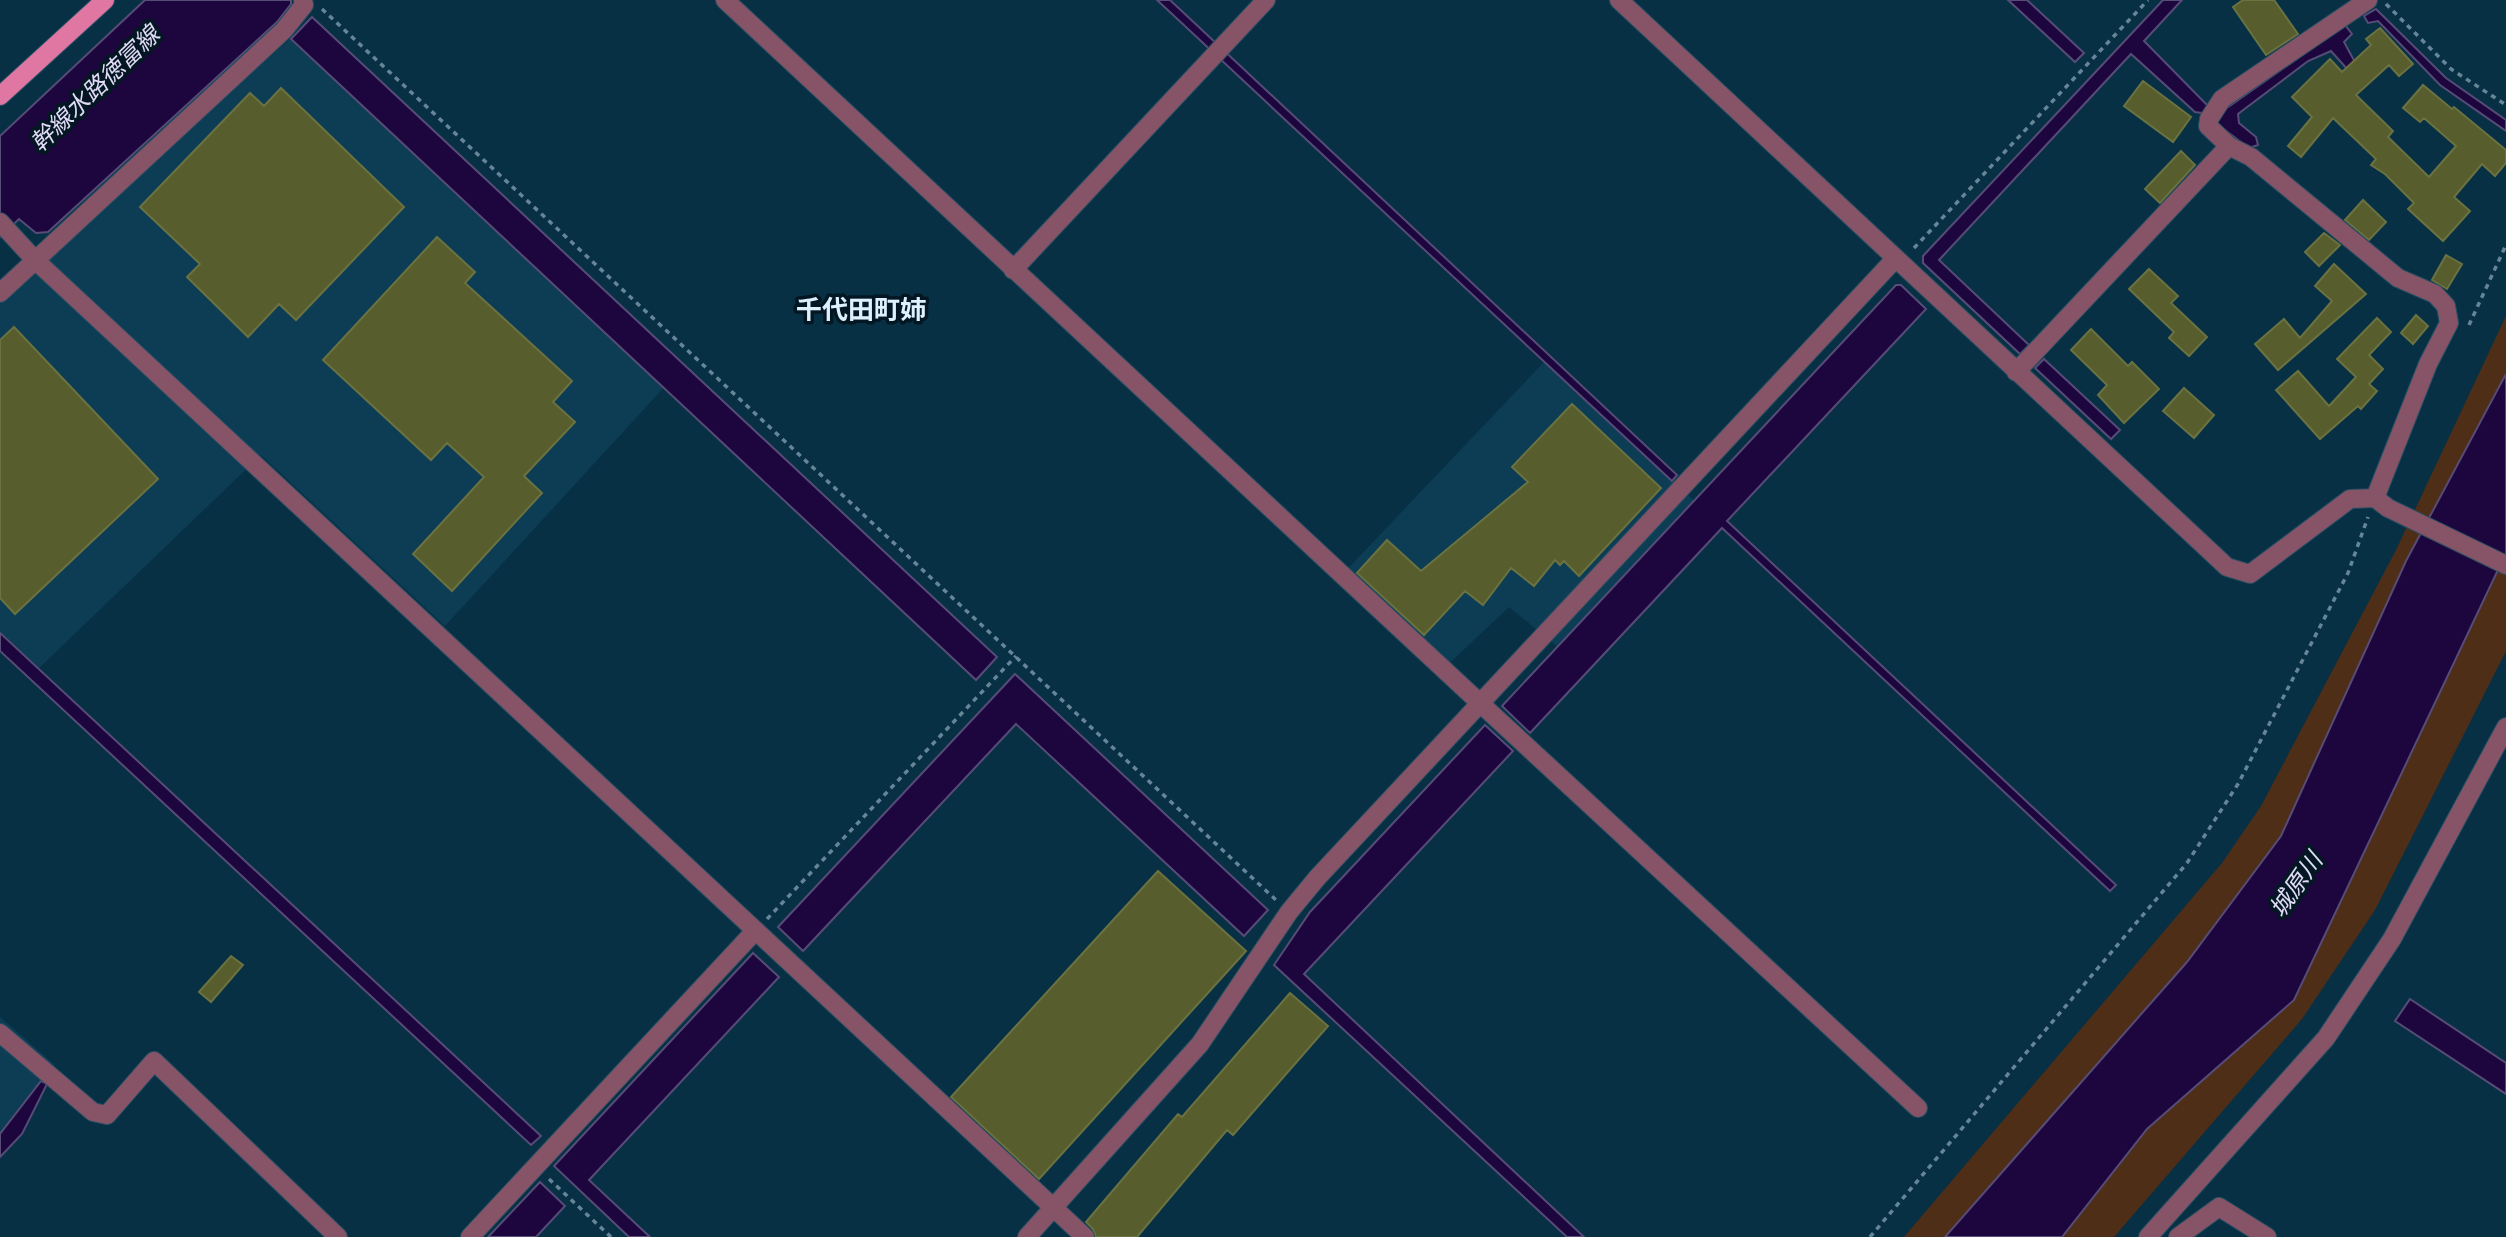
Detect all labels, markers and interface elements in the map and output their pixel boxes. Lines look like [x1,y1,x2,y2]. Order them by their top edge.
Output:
water label: 幹線水路徳富線 [23,17,167,157]
district label: 千代田町姉 [796,293,926,326]
water label: 城原川 [2262,844,2330,923]

